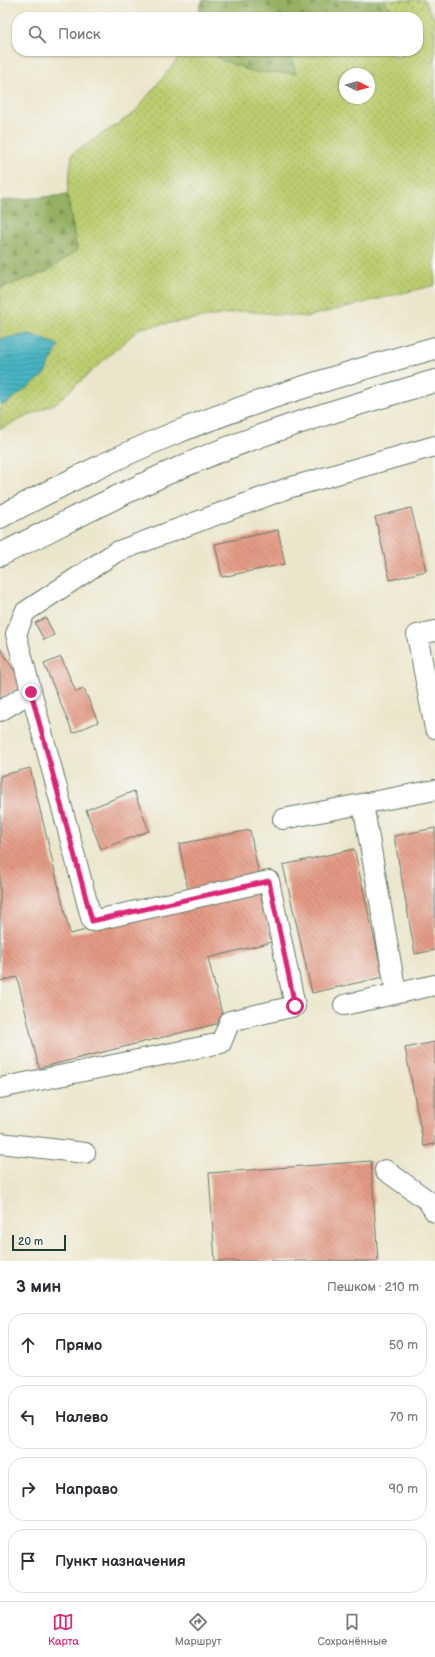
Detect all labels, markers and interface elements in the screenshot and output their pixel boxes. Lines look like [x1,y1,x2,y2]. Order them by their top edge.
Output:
search box [12,12,423,56]
icon: search [26,23,48,45]
text: Поиск [58,25,101,44]
north arrow [339,68,375,104]
route end [22,683,40,701]
route start [286,997,304,1015]
scale bar [12,1233,66,1252]
text: 20 m [18,1235,43,1248]
text: 3 мин [16,1277,61,1297]
text: Пешком · 210 m [327,1279,419,1295]
icon: ahead [17,1334,39,1356]
text: Прямо [55,1336,102,1355]
text: 50 m [389,1337,418,1353]
icon: left [17,1406,39,1428]
text: Налево [55,1408,108,1427]
text: 70 m [390,1409,418,1425]
icon: right [17,1478,39,1500]
text: Направо [55,1480,118,1499]
text: 90 m [389,1481,418,1497]
icon: arrive [17,1550,39,1572]
text: Пункт назначения [55,1552,186,1571]
tab: Карта [48,1611,79,1648]
tab: Маршрут [175,1611,222,1648]
tab: Сохранённые [318,1611,387,1648]

